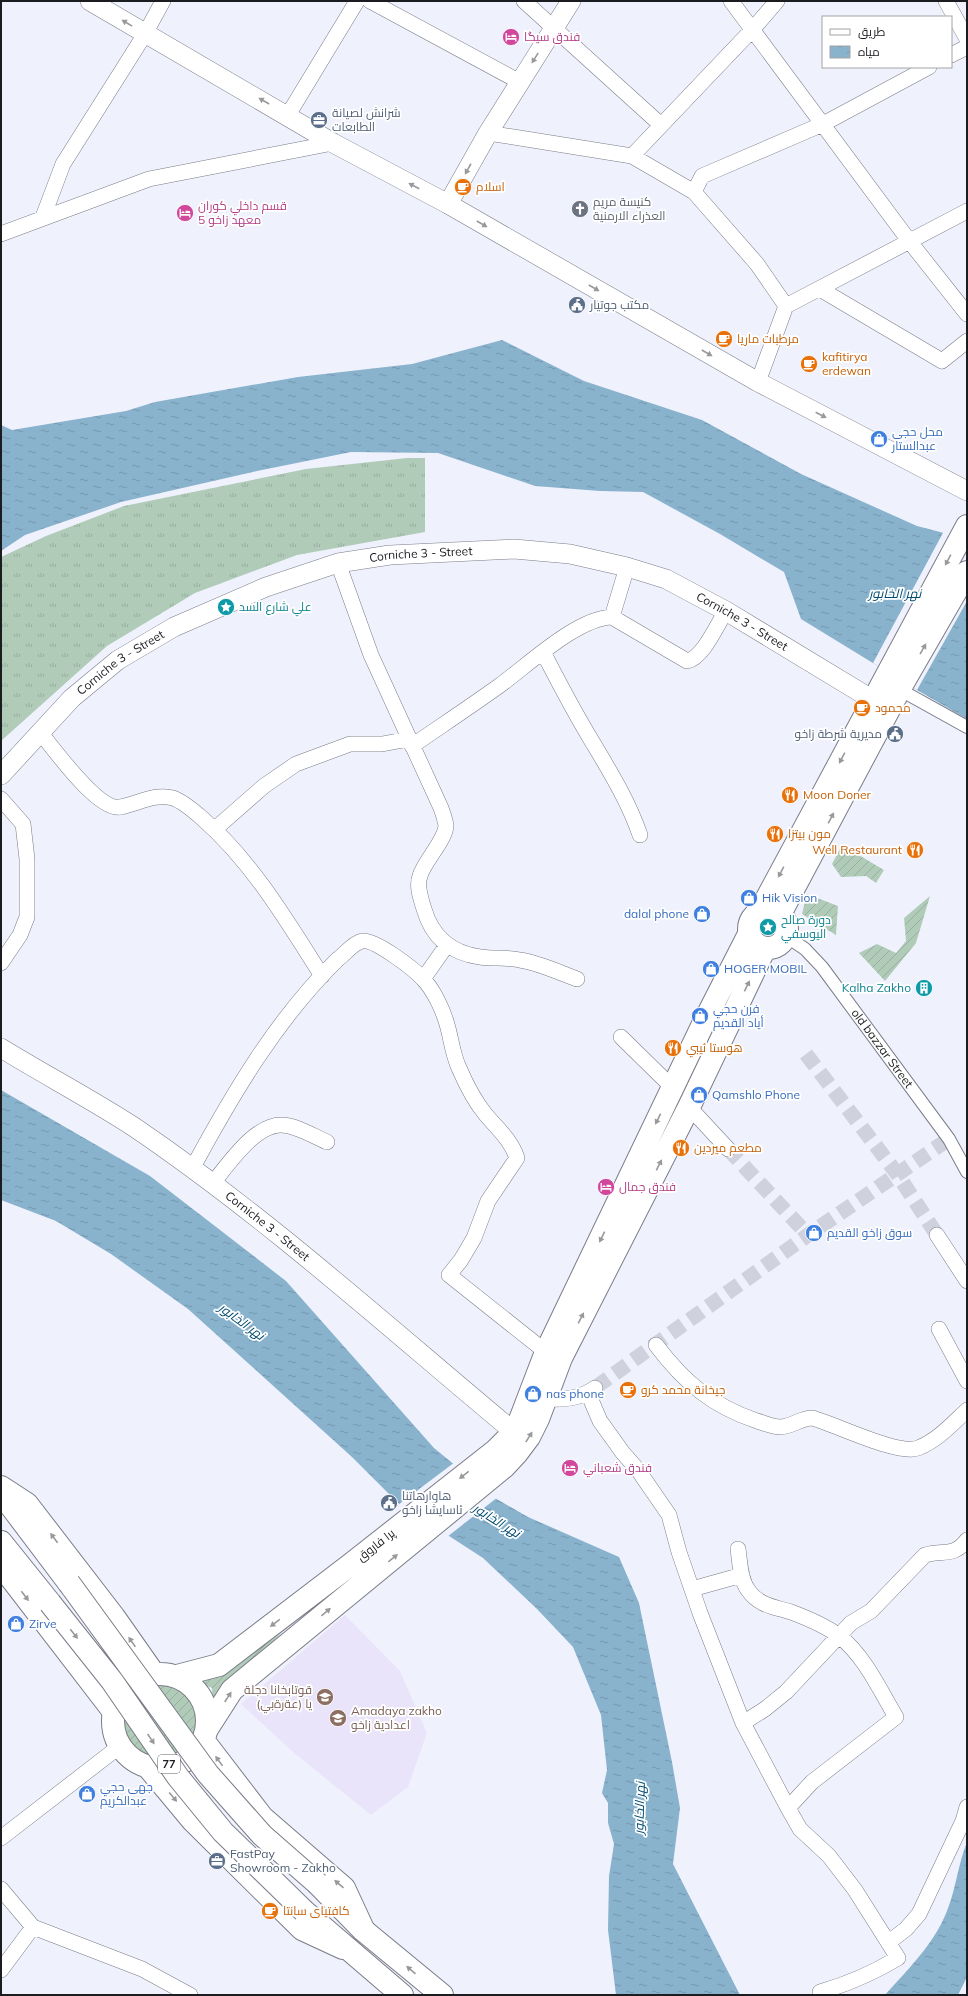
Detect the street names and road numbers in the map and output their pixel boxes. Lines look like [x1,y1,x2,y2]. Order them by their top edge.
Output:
street label: Corniche 3 - Street [368,543,473,565]
street label: Corniche 3 - Street [694,589,791,654]
street label: Corniche 3 - Street [73,627,167,698]
street label: old bazzar Street [848,1006,917,1091]
street label: Corniche 3 - Street [223,1188,313,1264]
street label: پرا فاروق [354,1525,400,1566]
road number: 77 [158,1755,180,1773]

